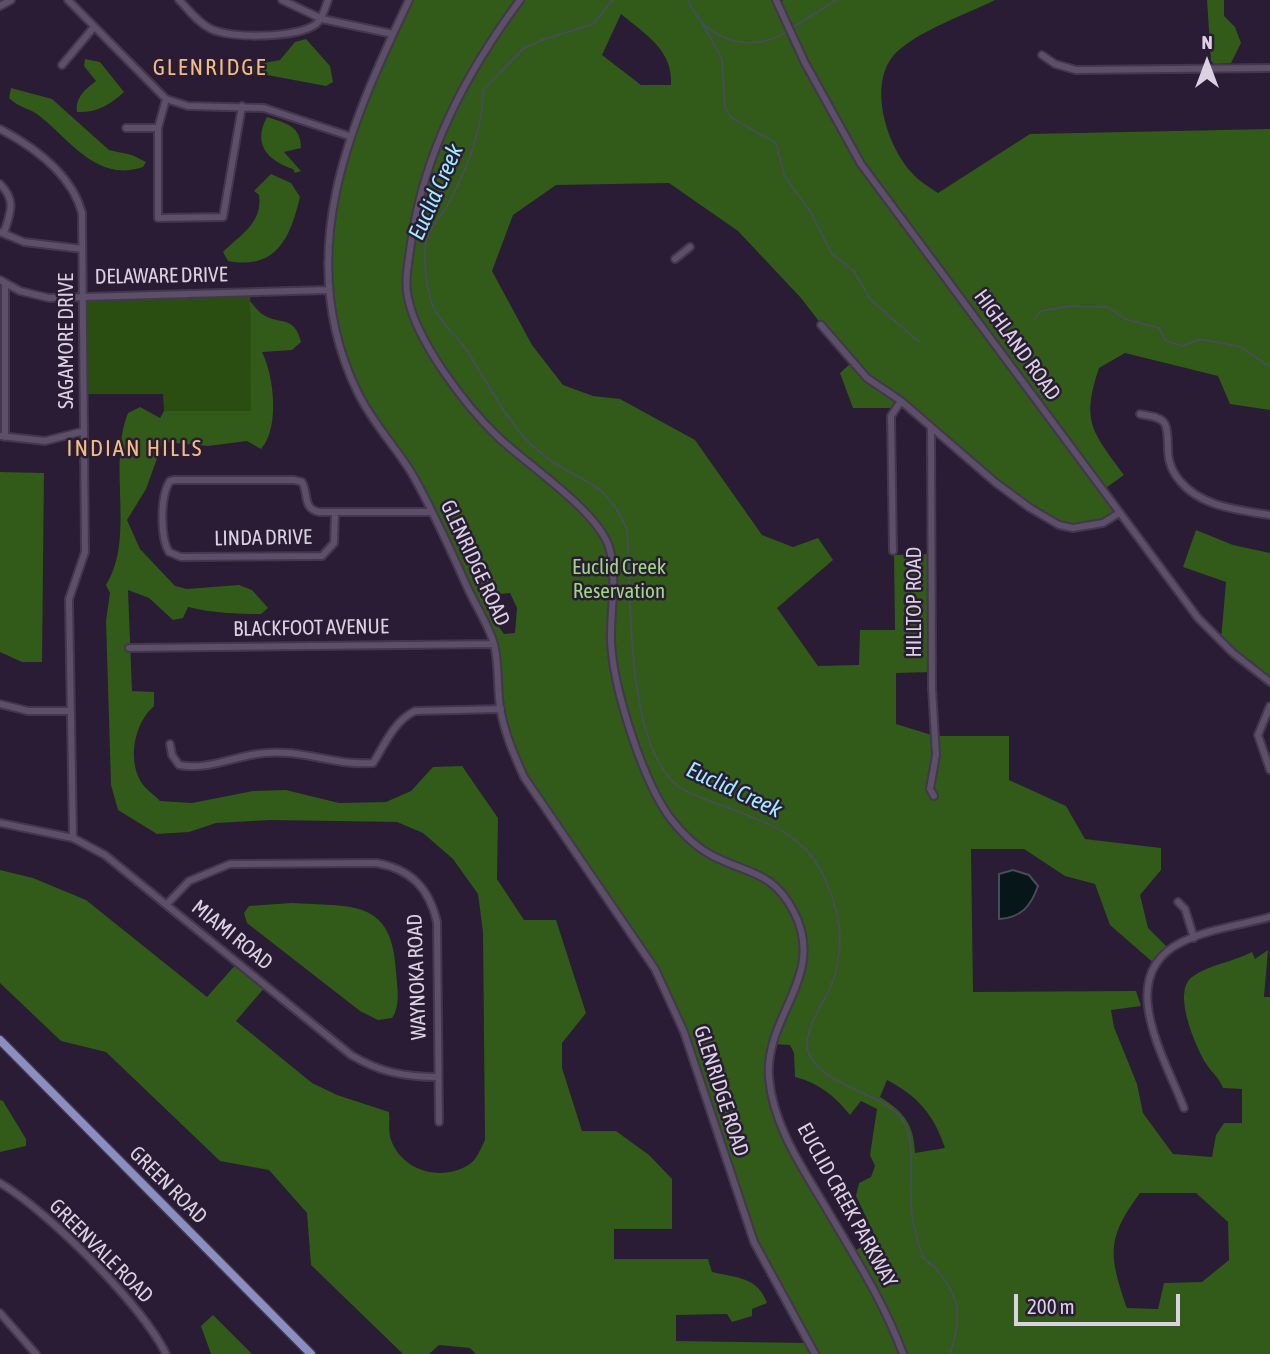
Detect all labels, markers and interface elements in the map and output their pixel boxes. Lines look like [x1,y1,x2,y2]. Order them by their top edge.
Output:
north arrow [1172,28,1242,98]
text: N [1201,31,1213,53]
district label: GLENRIDGE [154,54,266,82]
water label: Euclid Creek [403,140,469,244]
street label: DELAWARE DRIVE [94,262,228,290]
street label: SAGAMORE DRIVE [53,273,79,409]
street label: HIGHLAND ROAD [968,285,1066,405]
district label: INDIAN HILLS [68,435,202,463]
street label: GLENRIDGE ROAD [435,496,515,630]
street label: LINDA DRIVE [214,525,312,551]
street label: HILLTOP ROAD [901,547,927,657]
park label: Euclid Creek Reservation [572,554,666,604]
street label: BLACKFOOT AVENUE [233,614,389,642]
water label: Euclid Creek [682,756,786,824]
street label: MIAMI ROAD [187,895,277,975]
street label: WAYNOKA ROAD [402,914,432,1040]
street label: GLENRIDGE ROAD [688,1023,754,1159]
street label: EUCLID CREEK PARKWAY [791,1118,903,1292]
street label: GREEN ROAD [124,1141,212,1229]
street label: GREENVALE ROAD [44,1194,158,1308]
scale bar [1018,1280,1184,1324]
text: 200 m [1027,1294,1075,1318]

